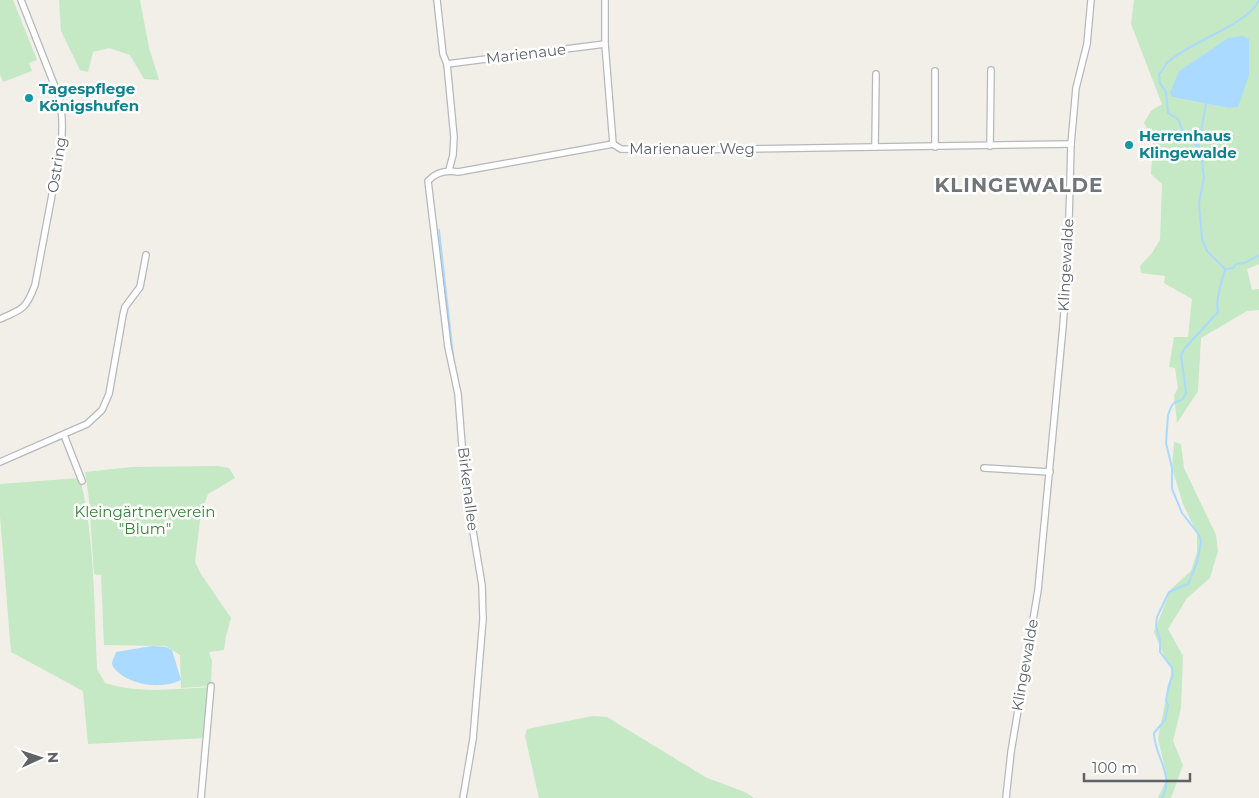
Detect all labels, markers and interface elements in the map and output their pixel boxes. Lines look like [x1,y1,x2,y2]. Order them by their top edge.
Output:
street label: Marienaue [485,39,567,68]
place label: Tagespflege Königshufen [39,79,139,115]
marker: Tagespflege Königshufen [23,92,35,104]
place label: Herrenhaus Klingewalde [1139,126,1237,162]
street label: Ostring [43,136,70,194]
street label: Marienauer Weg [629,139,755,158]
marker: Herrenhaus Klingewalde [1123,139,1135,151]
district label: KLINGEWALDE [934,173,1104,197]
street label: Klingewalde [1054,218,1077,312]
street label: Birkenallee [454,446,483,532]
park label: Kleingärtnerverein "Blum" [75,502,215,538]
street label: Klingewalde [1007,617,1042,712]
north arrow [15,733,65,783]
scale bar [1084,750,1190,782]
text: N [44,751,62,763]
text: 100 m [1092,758,1137,777]

